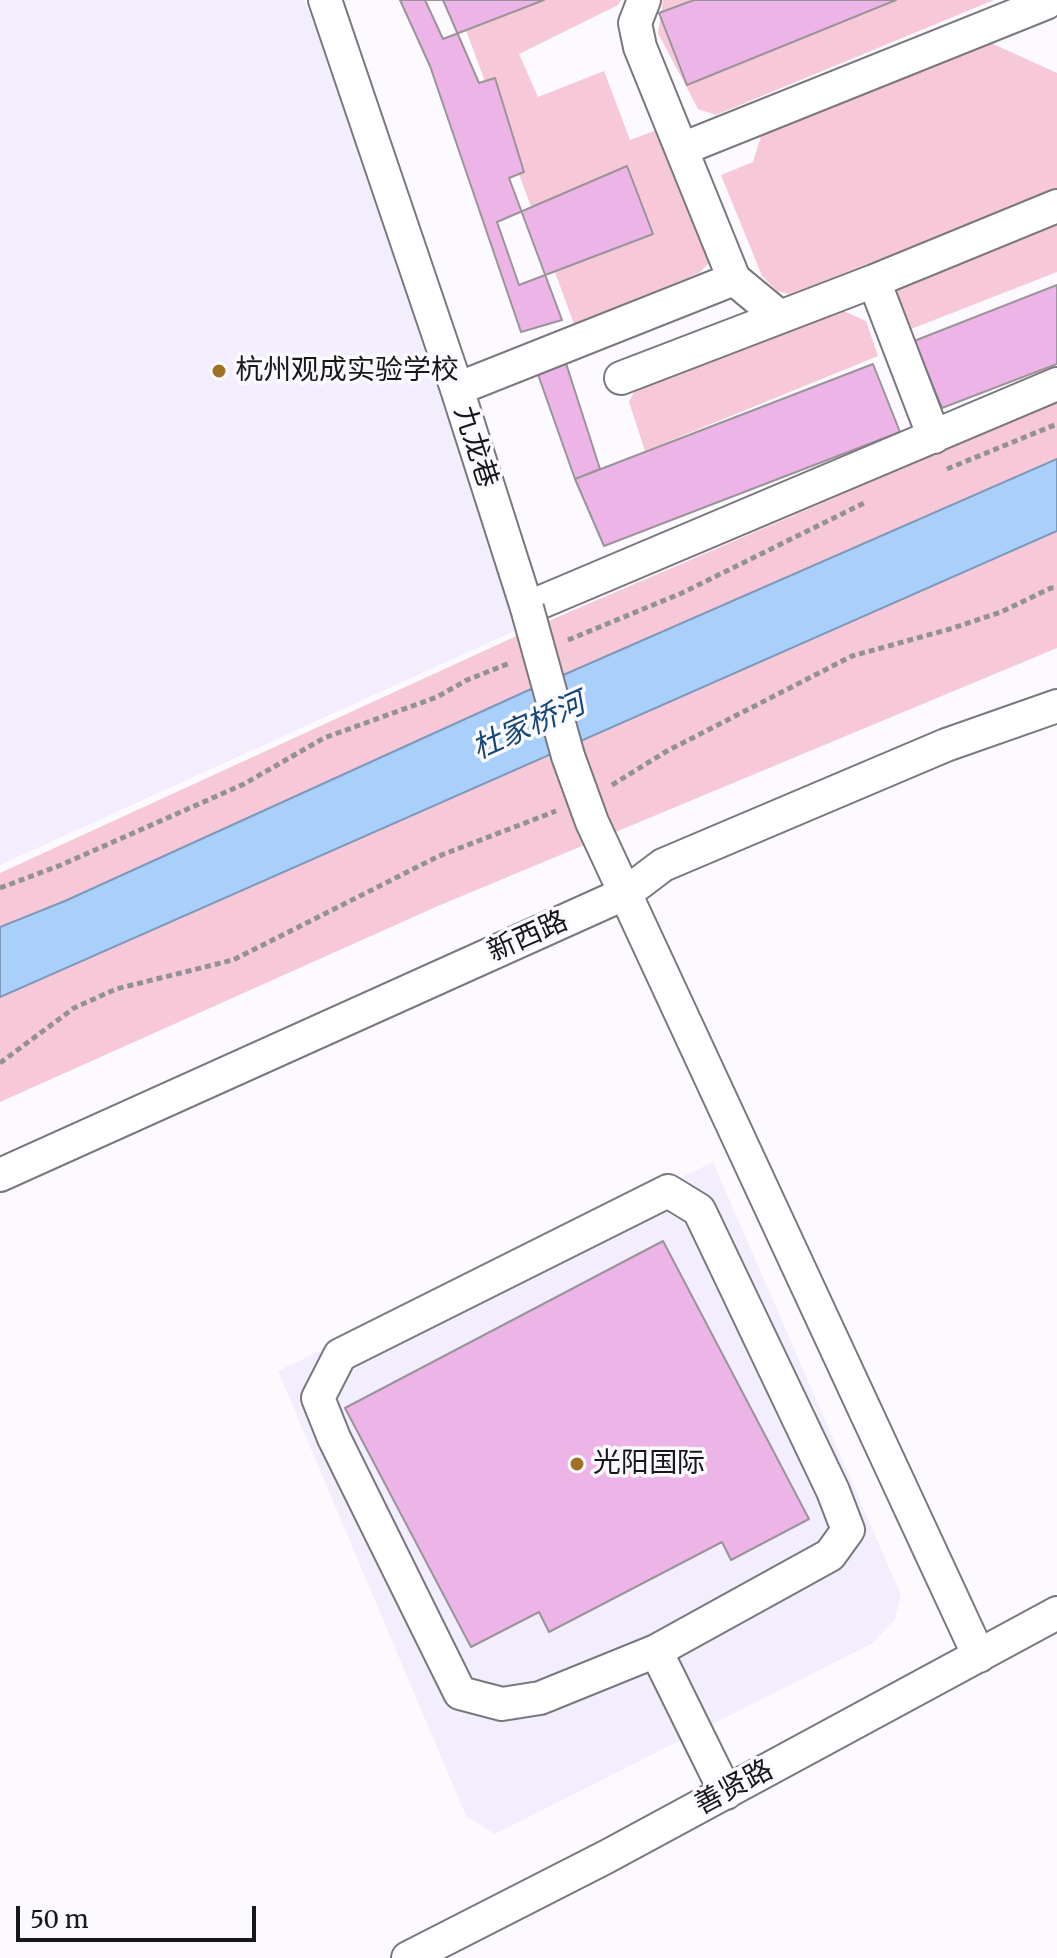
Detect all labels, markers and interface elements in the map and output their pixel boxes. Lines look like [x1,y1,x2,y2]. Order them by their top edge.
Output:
place label: 杭州观成实验学校 [235,354,459,388]
marker: 杭州观成实验学校 [210,362,228,380]
street label: 九龙巷 [446,402,504,492]
water label: 杜家桥河 [467,686,591,768]
street label: 新西路 [483,905,573,969]
place label: 光阳国际 [593,1447,705,1481]
marker: 光阳国际 [568,1455,586,1473]
street label: 善贤路 [689,1753,779,1823]
scale bar [20,1890,260,1940]
text: 50 m [30,1904,89,1935]

